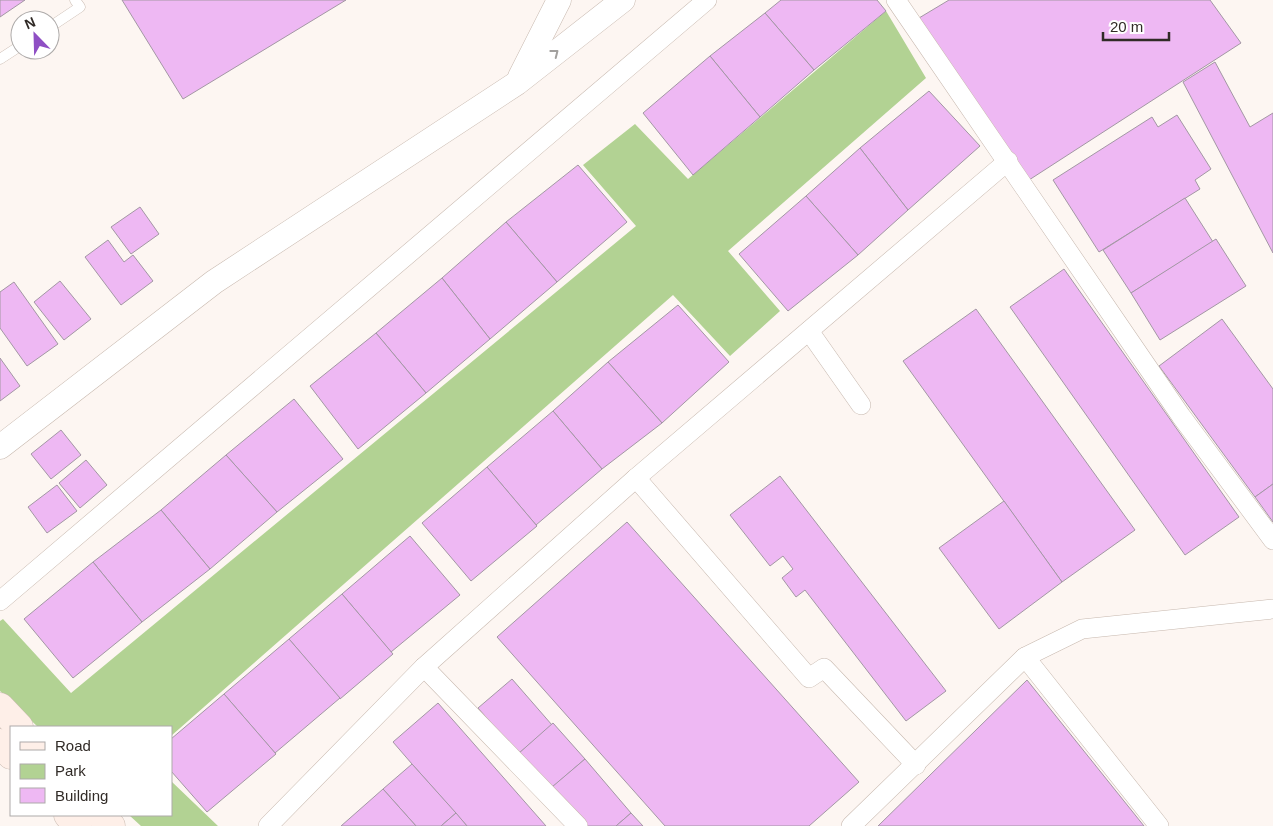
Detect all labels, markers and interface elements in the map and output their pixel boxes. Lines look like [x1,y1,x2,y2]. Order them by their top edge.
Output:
north arrow [10,10,60,60]
scale bar [1103,10,1169,42]
text: N [22,14,38,32]
text: 20 m [1110,18,1143,35]
one-way arrow [549,50,558,58]
legend [10,726,172,816]
text: Road [55,737,91,754]
text: Park [55,762,86,779]
text: Building [55,787,108,804]

